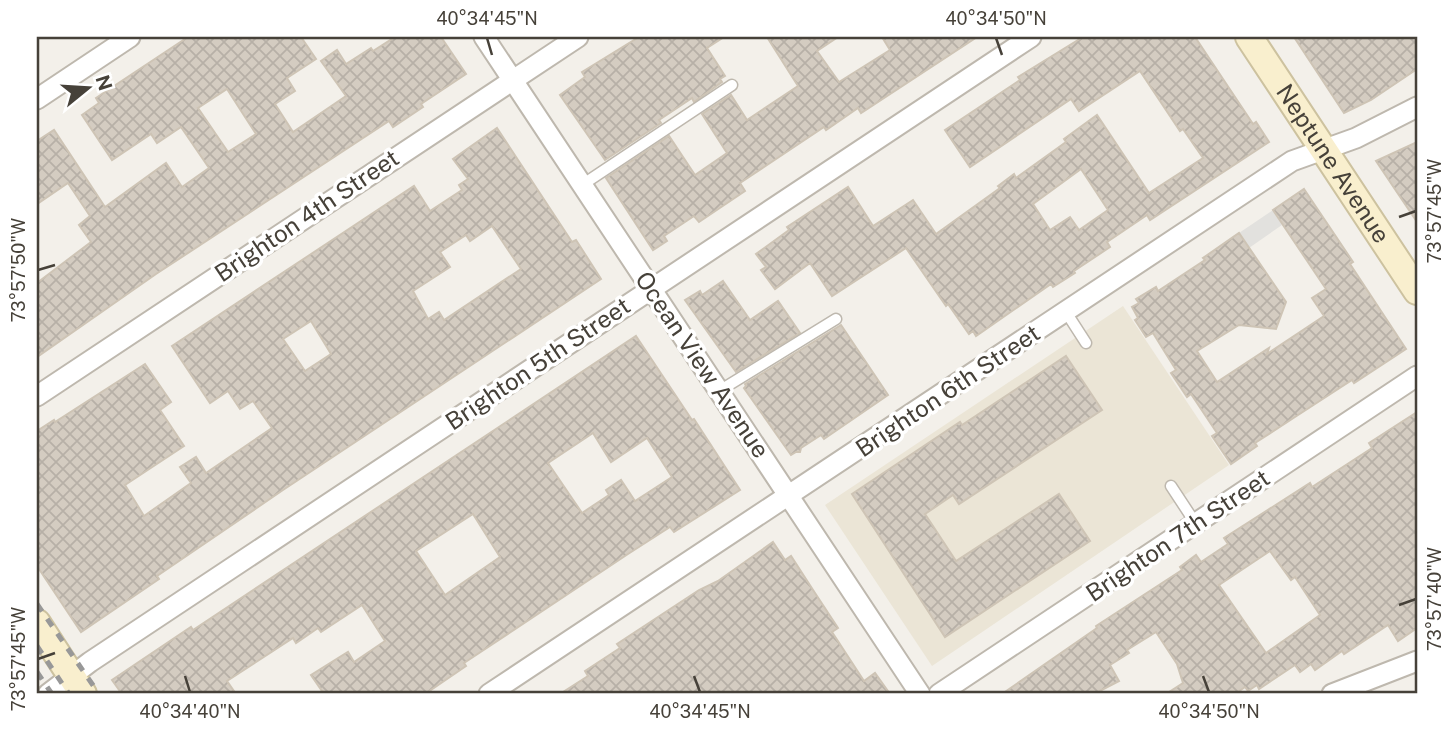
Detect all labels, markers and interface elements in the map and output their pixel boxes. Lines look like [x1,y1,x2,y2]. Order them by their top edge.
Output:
text: 40°34'45"N [436,8,538,29]
text: 40°34'50"N [945,8,1047,29]
north arrow [52,52,122,122]
text: N [91,72,117,93]
street label: Neptune Avenue [1271,79,1396,248]
street label: Brighton 4th Street [209,143,404,287]
text: 73°57'45"W [1424,159,1445,263]
text: 73°57'50"W [8,218,29,322]
street label: Ocean View Avenue [630,266,776,463]
street label: Brighton 5th Street [440,291,635,435]
street label: Brighton 6th Street [850,318,1045,462]
street label: Brighton 7th Street [1080,463,1275,607]
text: 73°57'40"W [1424,547,1445,651]
text: 73°57'45"W [8,607,29,711]
text: 40°34'40"N [139,701,241,722]
text: 40°34'45"N [649,701,751,722]
text: 40°34'50"N [1158,701,1260,722]

